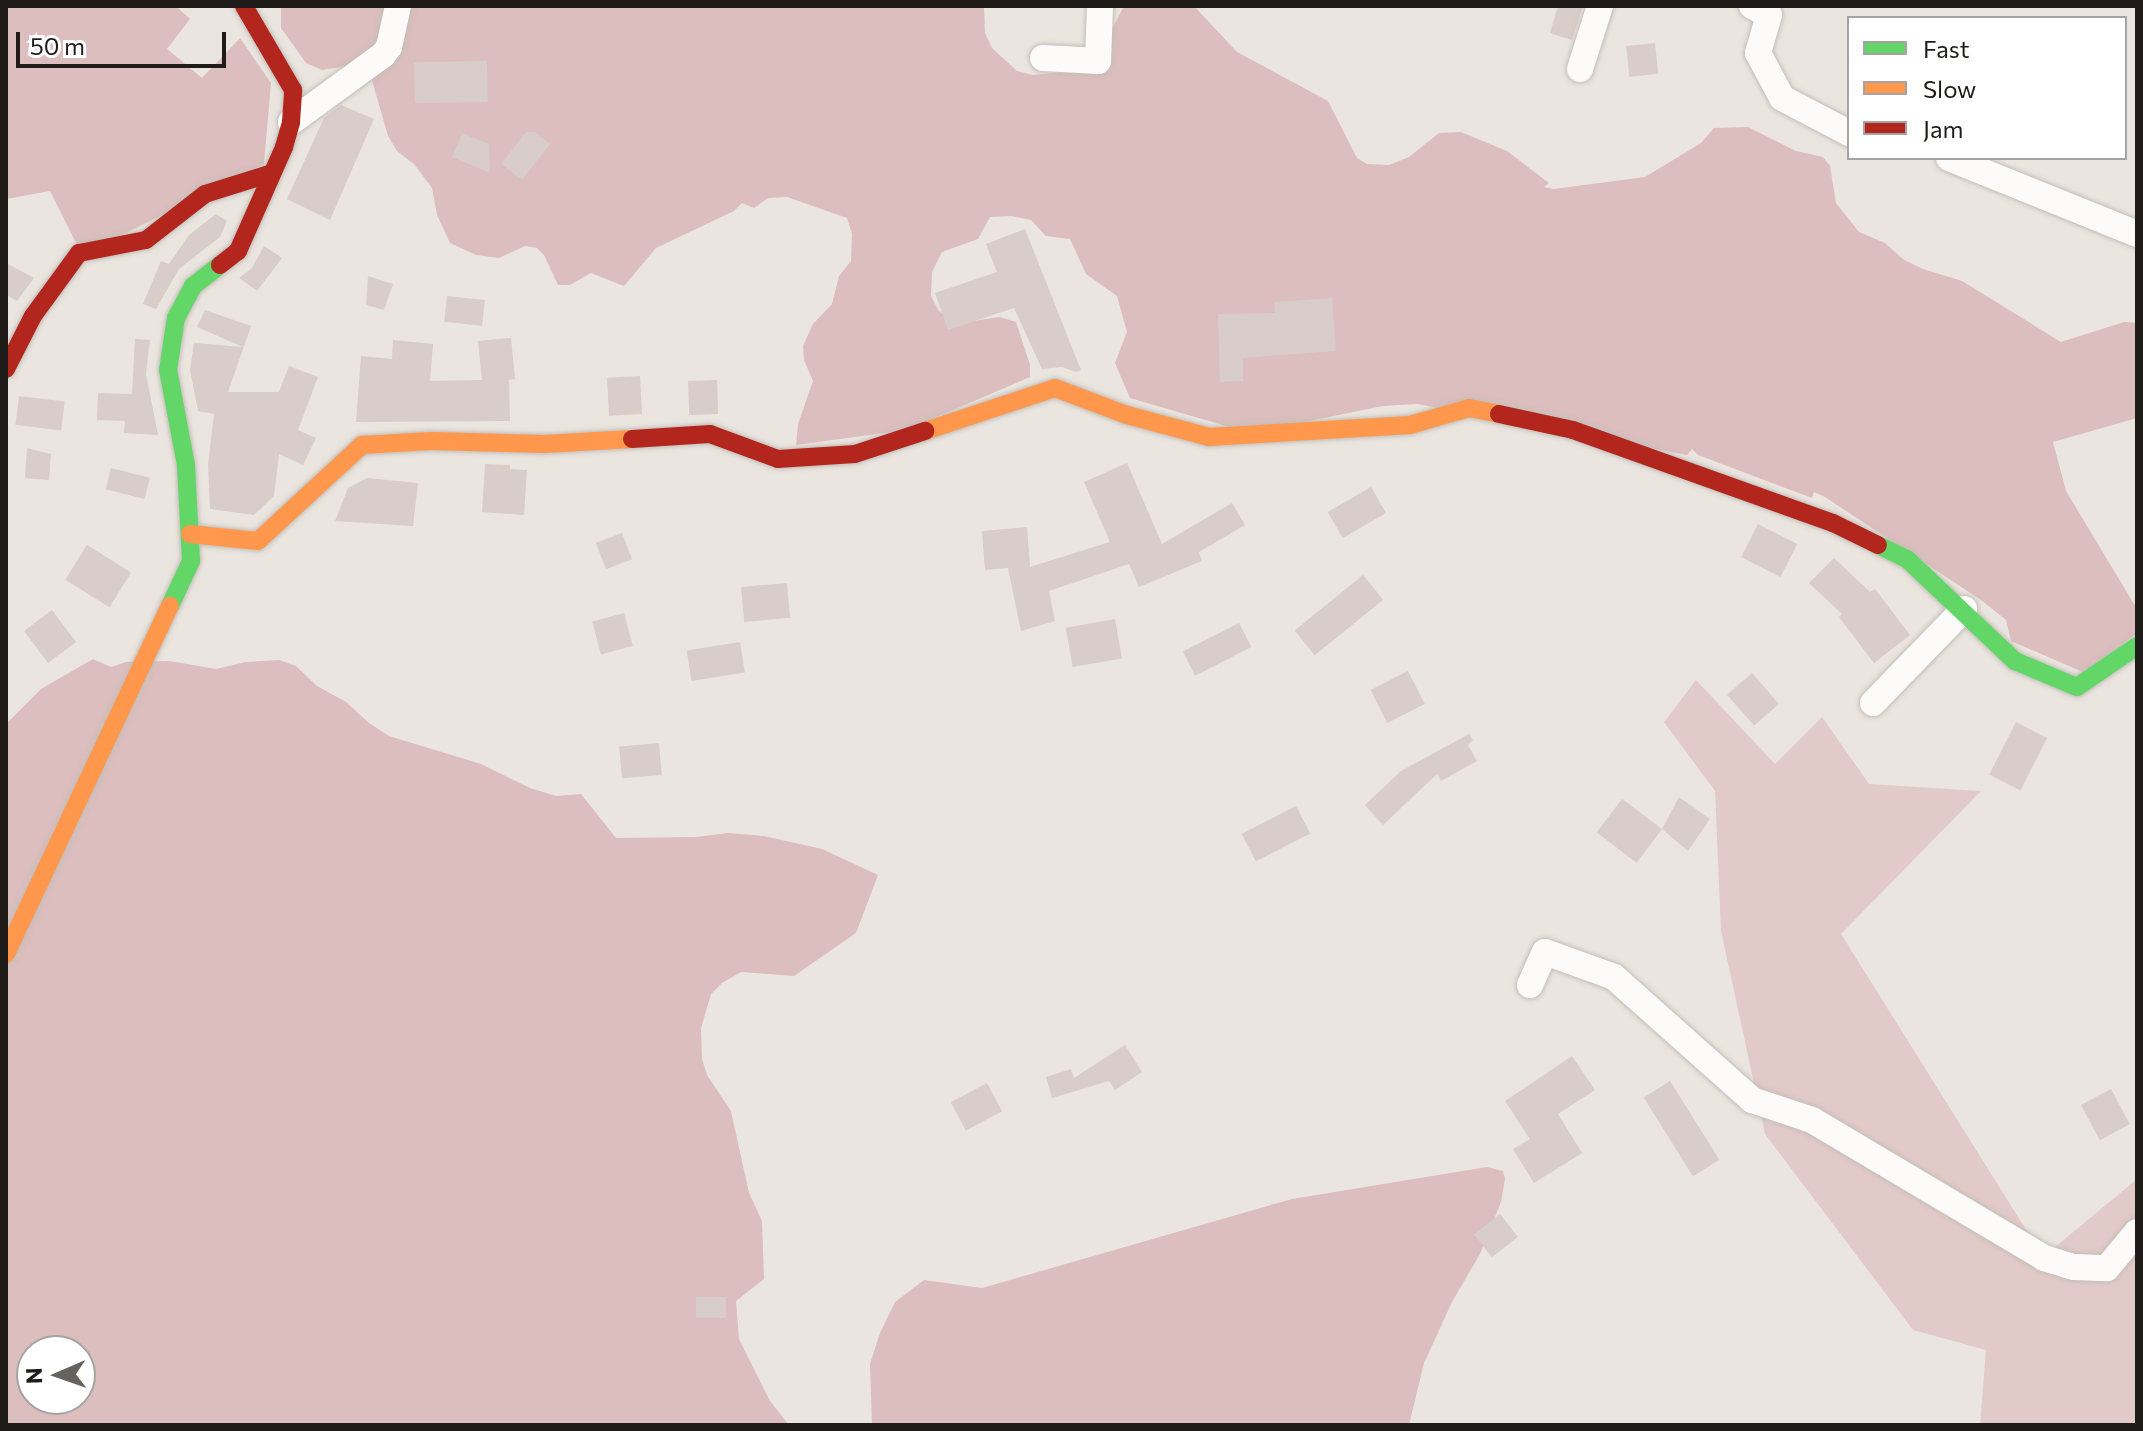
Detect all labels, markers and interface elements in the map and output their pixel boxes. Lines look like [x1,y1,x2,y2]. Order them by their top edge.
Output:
scale bar [20,16,230,66]
legend [1847,16,2127,160]
text: 50 m [30,31,85,60]
text: Fast [1923,34,1970,63]
text: Slow [1923,74,1976,103]
text: Jam [1923,114,1963,143]
north arrow [16,1335,96,1415]
text: N [20,1367,47,1385]

